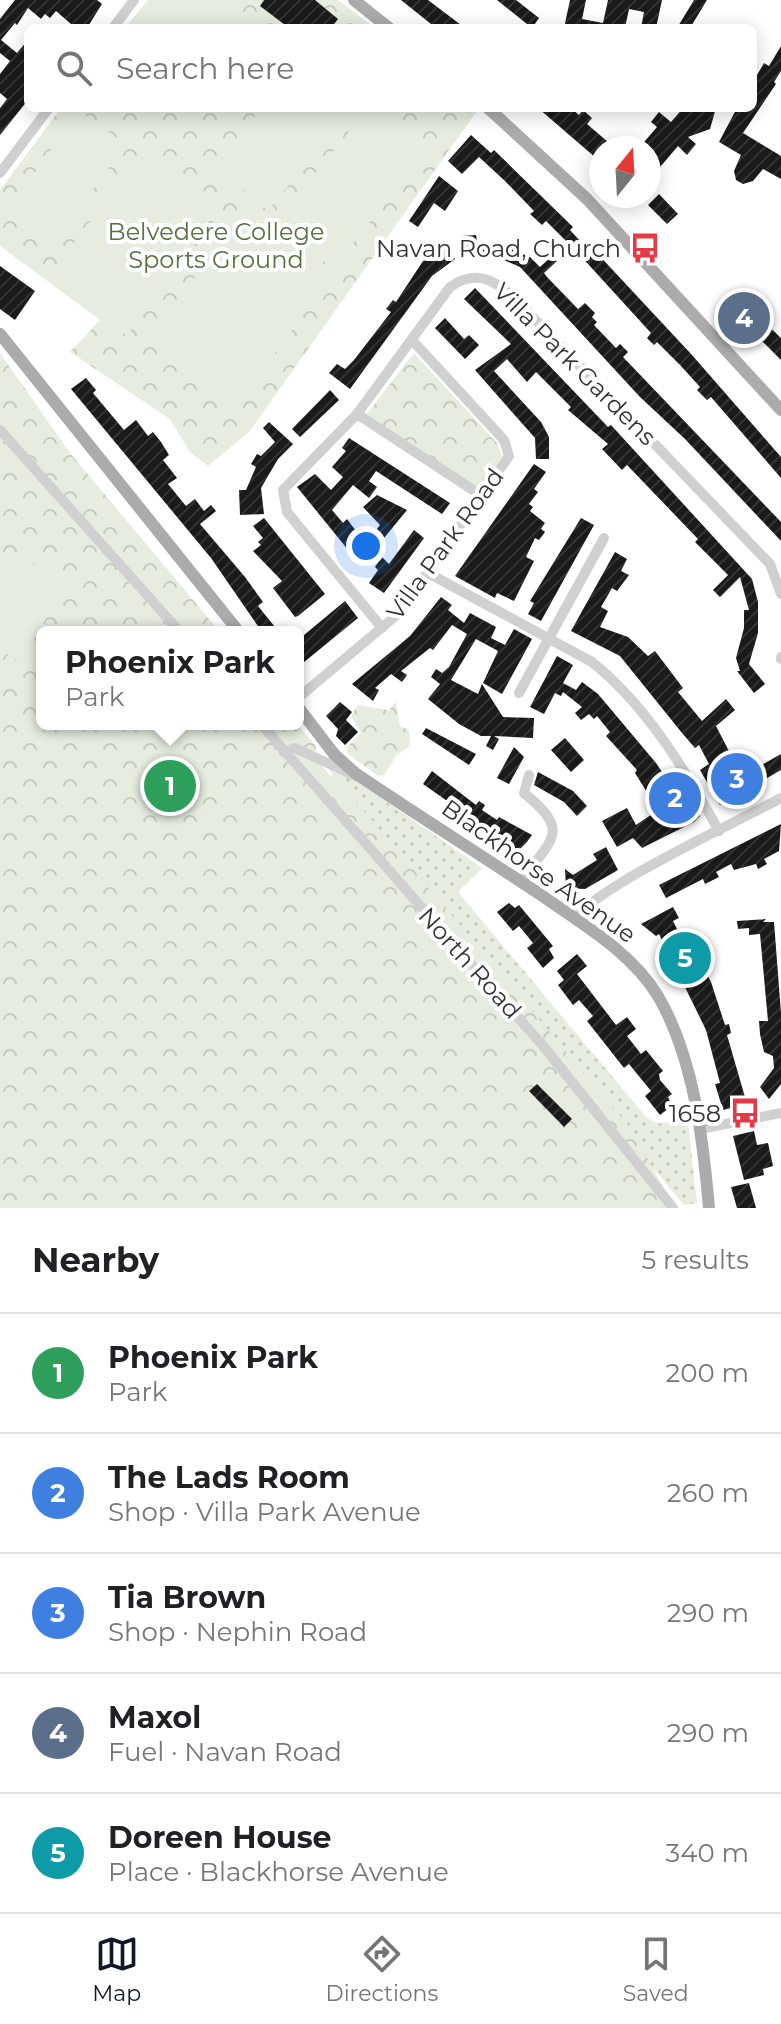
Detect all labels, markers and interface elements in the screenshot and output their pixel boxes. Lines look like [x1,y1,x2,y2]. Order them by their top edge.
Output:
search box [24,24,757,112]
icon: search [52,46,96,90]
text: Search here [116,50,294,87]
north arrow [589,136,661,208]
park label: Belvedere College Sports Ground [108,217,324,274]
bus stop icon: Navan Road, Church [628,231,662,265]
place label: Navan Road, Church [376,234,621,263]
street label: Villa Park Gardens [488,277,662,451]
pin: 4 [718,288,770,348]
street label: Villa Park Road [380,463,510,625]
your location [346,526,386,566]
popup [36,626,304,730]
text: Phoenix Park [65,644,275,681]
text: Park [65,681,124,713]
pin: 3 [711,749,763,809]
pin: 1 [144,756,196,816]
pin: 2 [649,768,701,828]
street label: Blackhorse Avenue [436,793,642,949]
street label: North Road [413,901,527,1025]
pin: 5 [659,928,711,988]
bus stop icon: 1658 [728,1096,762,1130]
place label: 1658 [669,1099,721,1128]
text: Nearby [32,1239,159,1281]
text: 5 results [642,1244,749,1276]
text: Phoenix Park [108,1339,318,1376]
text: 1 [53,1357,63,1389]
text: 200 m [665,1357,749,1389]
text: Park [108,1376,167,1408]
text: The Lads Room [108,1459,350,1496]
text: 2 [50,1477,66,1509]
text: 260 m [667,1477,749,1509]
text: Shop · Villa Park Avenue [108,1496,421,1528]
text: Tia Brown [108,1579,266,1616]
text: 3 [50,1597,66,1629]
text: 290 m [667,1597,749,1629]
text: Shop · Nephin Road [108,1616,367,1648]
text: Maxol [108,1699,201,1736]
text: 4 [49,1717,67,1749]
text: 290 m [667,1717,749,1749]
text: Fuel · Navan Road [108,1736,342,1768]
text: Doreen House [108,1819,332,1856]
text: 5 [50,1837,66,1869]
text: 340 m [666,1837,749,1869]
text: Place · Blackhorse Avenue [108,1856,449,1888]
tab: Map [92,1932,141,2007]
tab: Directions [326,1932,438,2007]
tab: Saved [623,1932,689,2007]

